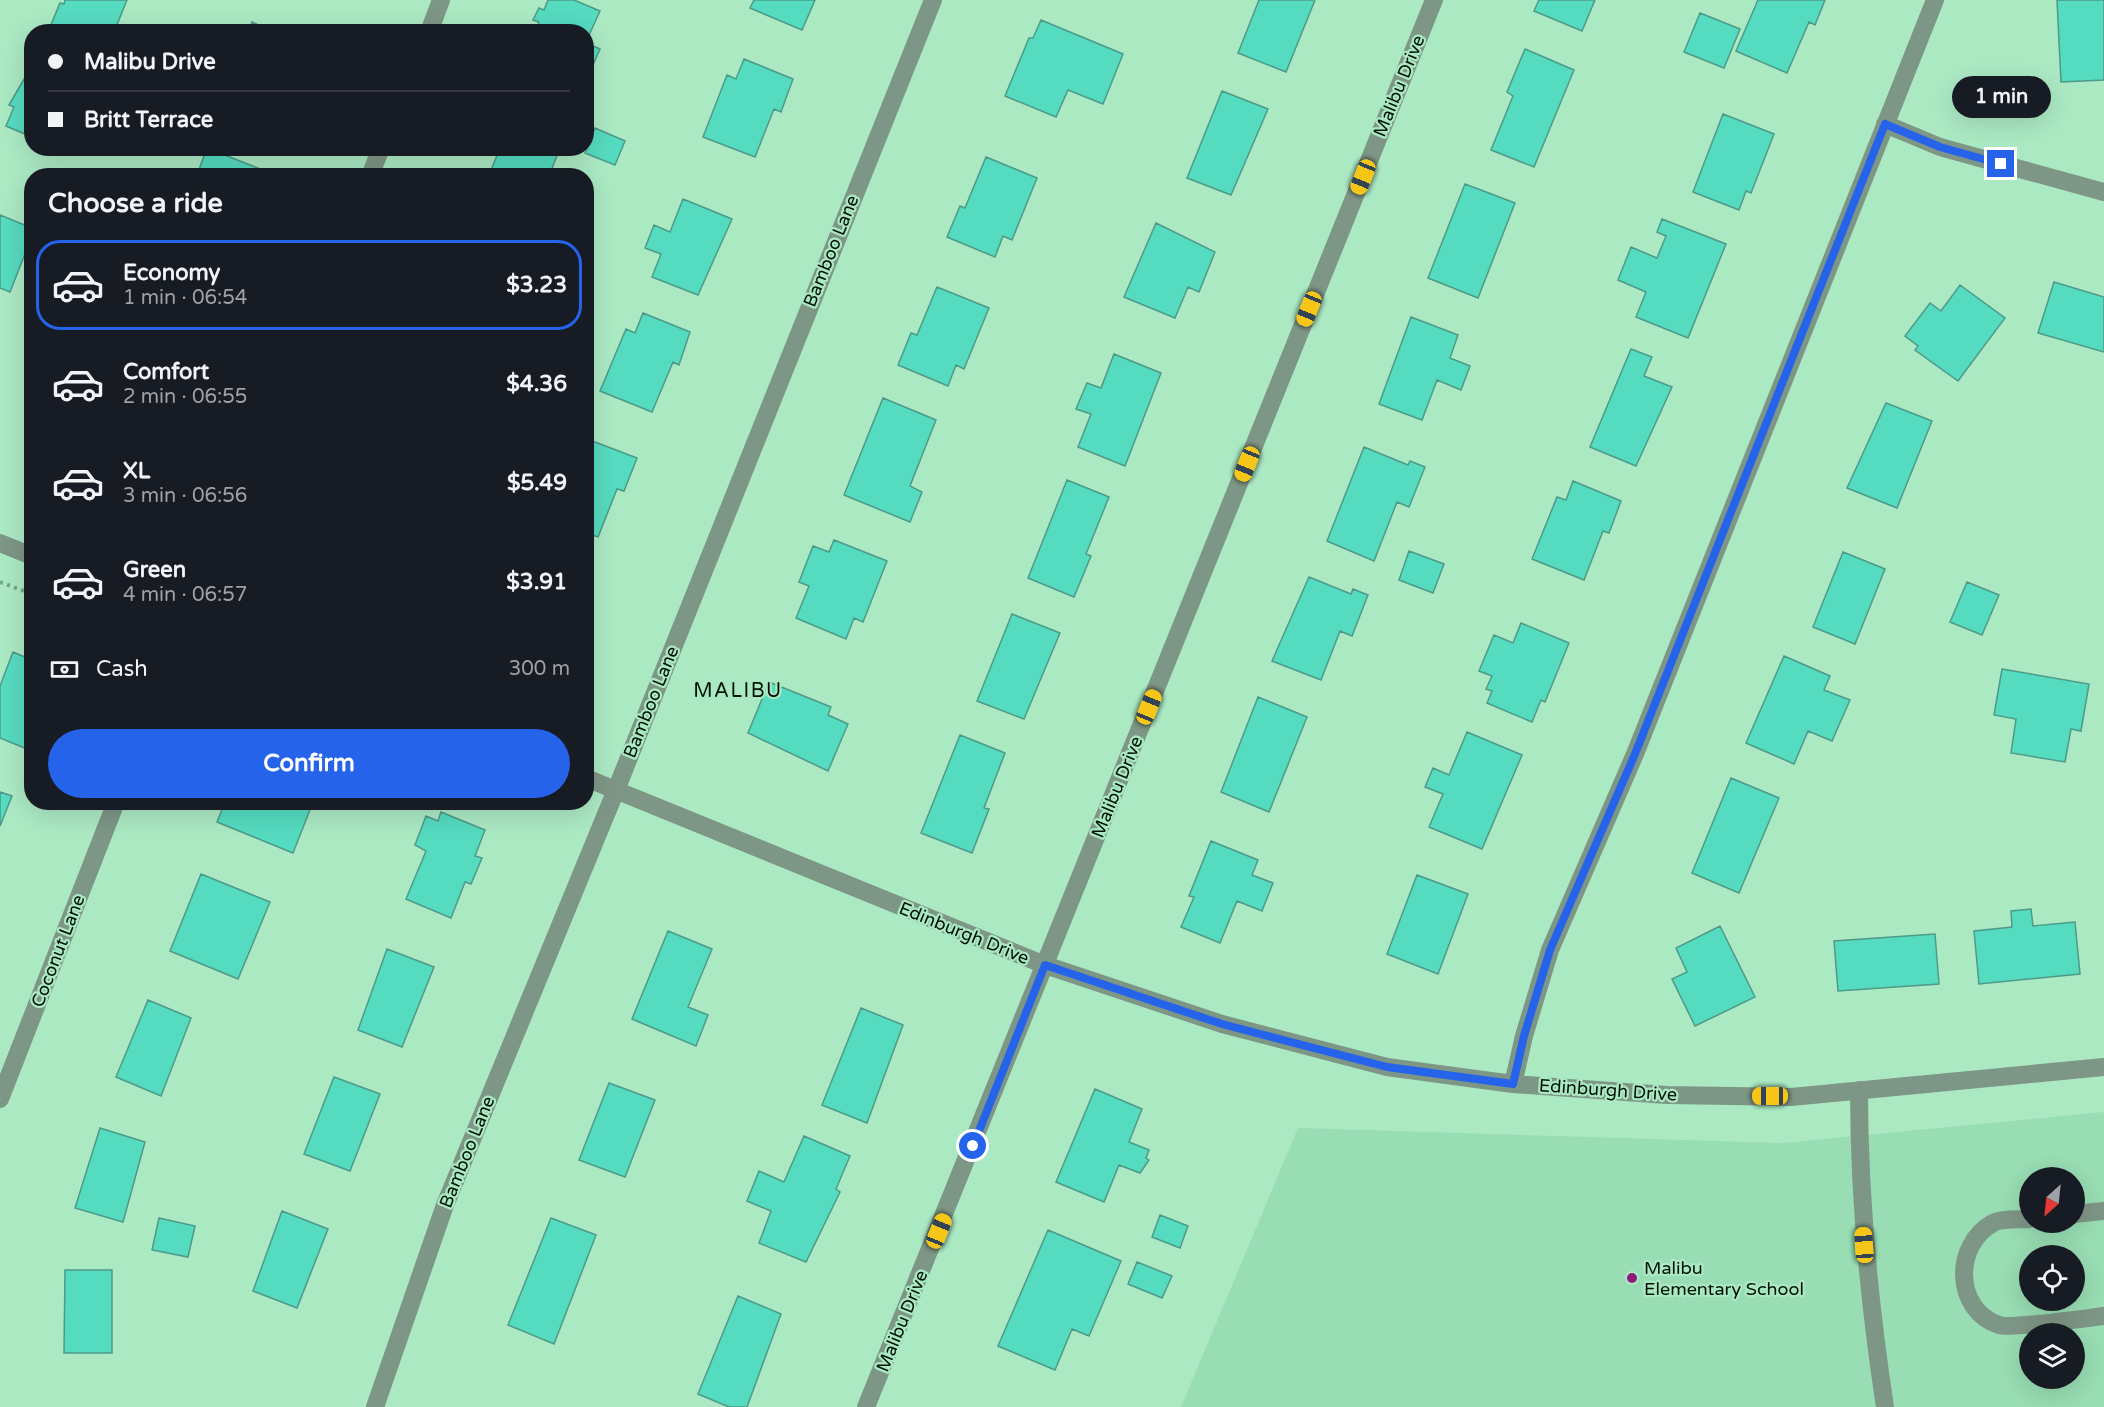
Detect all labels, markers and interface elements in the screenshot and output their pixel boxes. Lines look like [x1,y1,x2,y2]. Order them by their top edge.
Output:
street label: Malibu Drive [1369,32,1429,140]
text: Malibu Drive [84,49,216,75]
callout: 1 min [1952,77,2050,119]
text: 1 min [1975,85,2028,109]
text: Britt Terrace [84,107,213,133]
route end [1987,150,2014,177]
car [1348,157,1378,197]
text: Choose a ride [48,187,223,220]
street label: Bamboo Lane [799,192,863,310]
icon: car [51,258,105,312]
text: Economy [123,260,220,286]
text: $3.23 [506,272,567,298]
text: 1 min · 06:54 [123,286,247,310]
car [1294,289,1324,329]
icon: car [51,357,105,411]
text: Comfort [123,359,209,385]
text: $4.36 [506,371,567,397]
text: 2 min · 06:55 [123,385,247,409]
car [1232,444,1262,484]
icon: car [51,456,105,510]
text: XL [123,458,150,484]
text: $5.49 [507,470,567,496]
text: 3 min · 06:56 [123,484,247,508]
icon: car [51,555,105,609]
text: Green [123,557,186,583]
text: $3.91 [506,569,567,595]
text: 4 min · 06:57 [123,583,247,607]
street label: Bamboo Lane [619,643,683,761]
icon: cash [48,653,81,686]
text: Cash [96,656,148,682]
text: 300 m [509,657,570,681]
district label: MALIBU [693,679,783,703]
car [1134,687,1164,727]
button: Confirm [48,729,570,798]
street label: Malibu Drive [1087,733,1147,841]
street label: Coconut Lane [26,892,90,1010]
street label: Edinburgh Drive [896,897,1032,969]
street label: Edinburgh Drive [1538,1074,1678,1106]
car [1752,1087,1788,1105]
street label: Bamboo Lane [435,1093,499,1211]
route start [959,1132,986,1159]
north arrow [2019,1167,2085,1233]
map controls [2019,1167,2085,1389]
car [924,1211,954,1251]
car [1854,1226,1874,1264]
button: locate [2019,1245,2085,1311]
place label: Malibu Elementary School [1644,1257,1804,1300]
street label: Malibu Drive [872,1267,932,1375]
marker: Malibu Elementary School [1625,1271,1639,1285]
button: layers [2019,1323,2085,1389]

